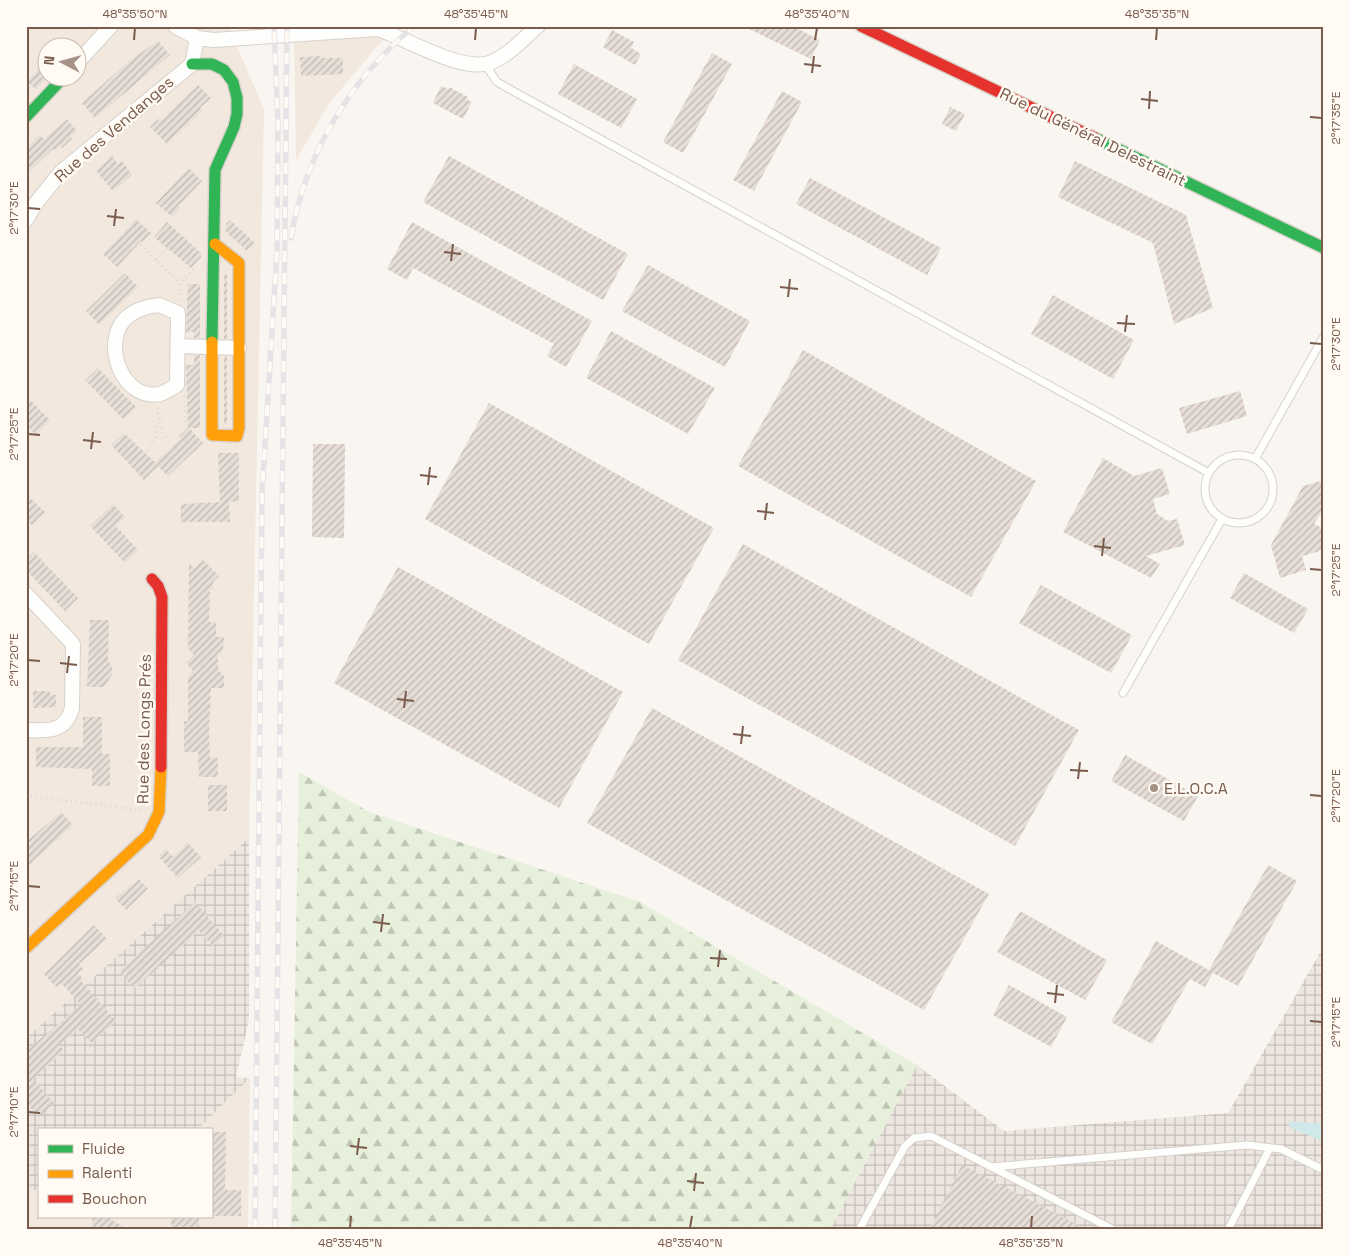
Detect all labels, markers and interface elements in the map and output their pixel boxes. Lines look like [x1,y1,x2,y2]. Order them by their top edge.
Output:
text: 48°35'50"N [103,6,167,22]
text: 48°35'45"N [444,6,508,22]
text: 48°35'40"N [785,6,849,22]
text: 48°35'35"N [1125,6,1189,22]
north arrow [38,38,88,88]
text: N [40,55,59,66]
street label: Rue des Vendanges [50,71,178,187]
street label: Rue du Général Delestraint [996,83,1190,191]
text: 2°17'35"E [1328,91,1344,144]
text: 2°17'30"E [6,181,22,235]
text: 2°17'30"E [1328,317,1344,371]
text: 2°17'25"E [6,407,22,460]
text: 2°17'25"E [1328,543,1344,596]
text: 2°17'20"E [6,633,22,687]
street label: Rue des Longs Prés [132,654,156,804]
text: 2°17'20"E [1328,769,1344,823]
place label: E.L.O.C.A [1164,778,1228,799]
marker: E.L.O.C.A [1148,782,1160,794]
text: 2°17'15"E [6,860,22,911]
text: 2°17'15"E [1328,996,1344,1047]
text: 2°17'10"E [6,1086,22,1138]
legend [38,1128,212,1218]
text: Fluide [82,1139,125,1158]
text: Ralenti [82,1163,132,1182]
text: Bouchon [82,1189,147,1208]
text: 48°35'45"N [318,1235,382,1251]
text: 48°35'40"N [658,1235,722,1251]
text: 48°35'35"N [999,1235,1063,1251]

